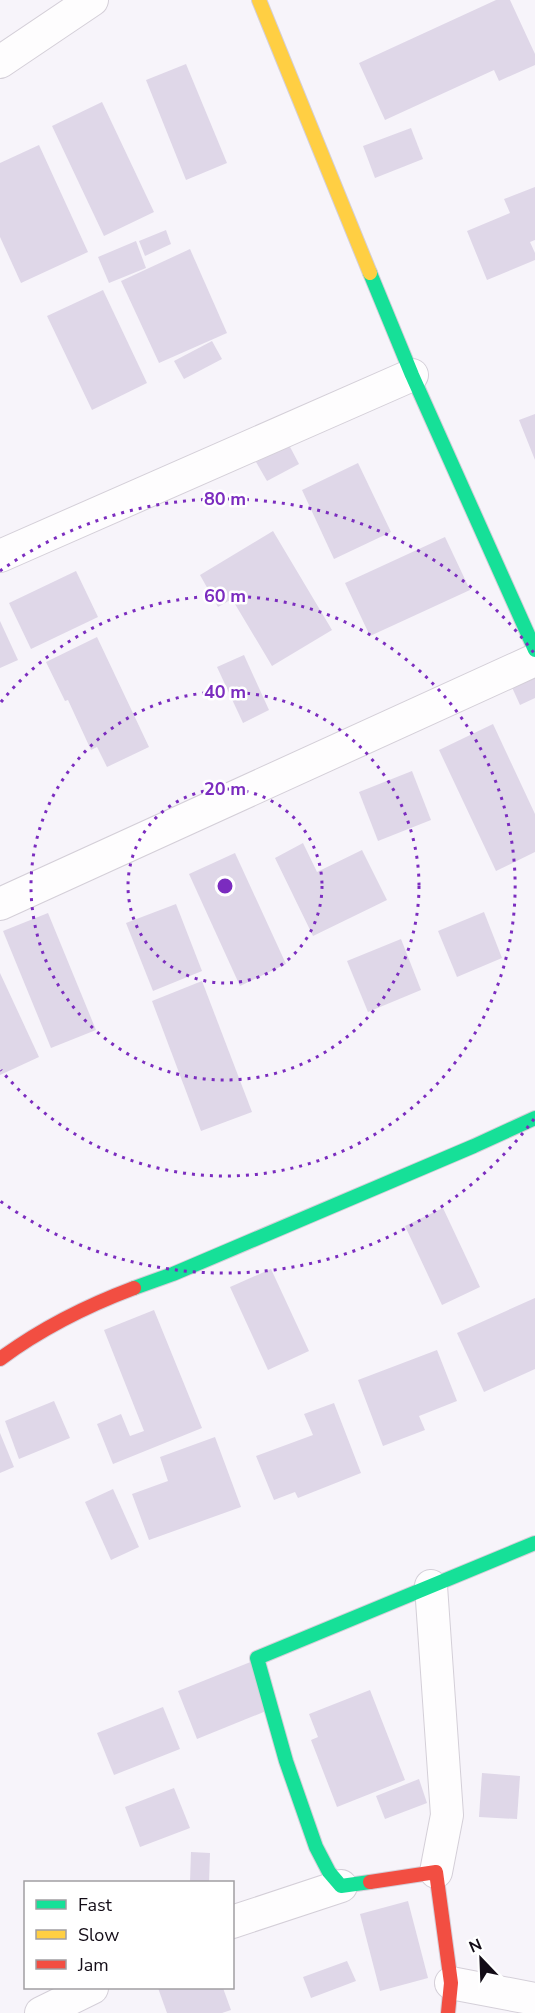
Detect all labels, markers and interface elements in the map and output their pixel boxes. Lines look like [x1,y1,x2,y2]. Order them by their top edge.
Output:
text: 80 m [204,487,246,511]
text: 60 m [204,584,246,608]
text: 40 m [204,680,246,704]
text: 20 m [204,777,246,801]
centre of rings [215,876,235,896]
legend [24,1881,234,1989]
text: Fast [78,1893,113,1917]
text: Slow [78,1923,119,1947]
north arrow [451,1929,511,1989]
text: N [466,1934,485,1959]
text: Jam [77,1953,109,1977]

